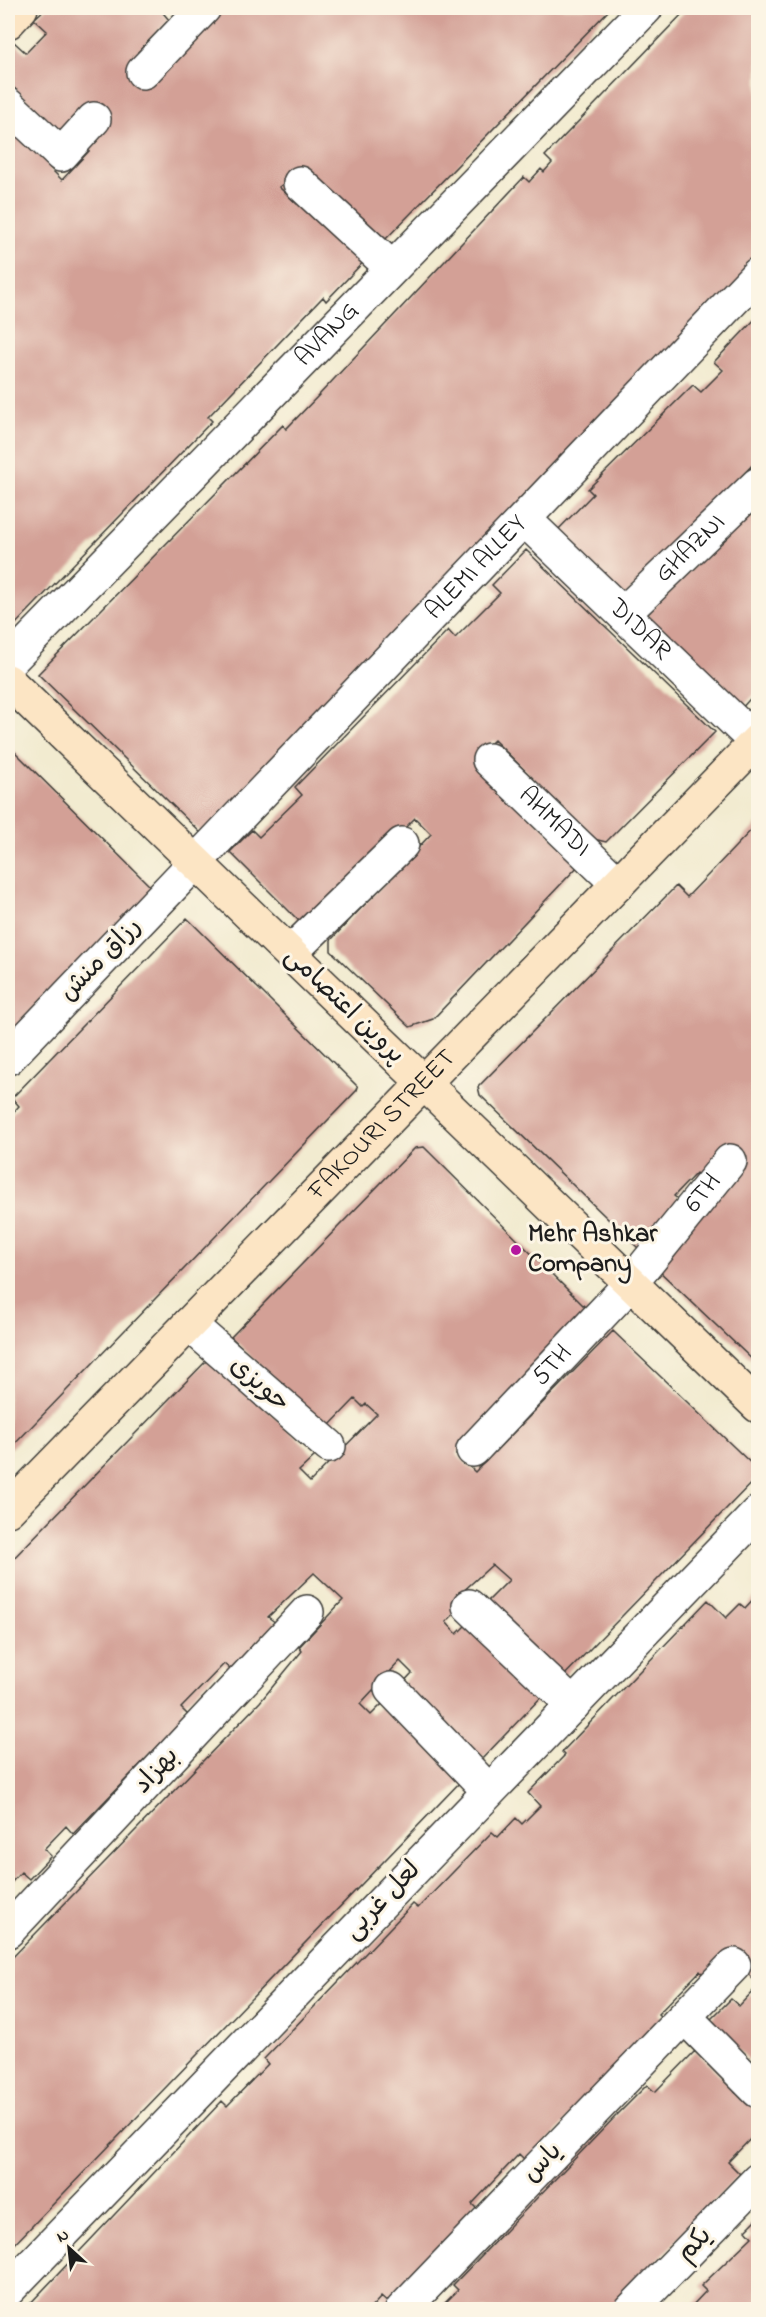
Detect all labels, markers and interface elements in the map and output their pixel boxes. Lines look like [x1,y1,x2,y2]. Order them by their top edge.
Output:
street label: AVANG [287,294,368,376]
street label: GHAZNI [647,505,735,592]
street label: ALEMI ALLEY [417,507,536,629]
street label: DIDAR [599,590,680,670]
street label: AHMADI [509,778,599,867]
street label: رزاق منش [51,909,151,1011]
street label: پروین اعتصامی [275,938,413,1074]
street label: FAKOURI STREET [299,1041,466,1210]
street label: 6TH [676,1166,731,1222]
place label: Mehr Ashkar Company [528,1216,658,1284]
marker: Mehr Ashkar Company [509,1243,523,1257]
street label: 5TH [523,1336,582,1395]
street label: حویزی [220,1348,298,1422]
street label: بهزاد [125,1739,189,1803]
street label: لعل غربی [336,1853,430,1949]
street label: یاس [514,2134,572,2192]
north arrow [39,2218,99,2278]
street label: یکم [669,2219,721,2271]
text: N [53,2223,74,2250]

